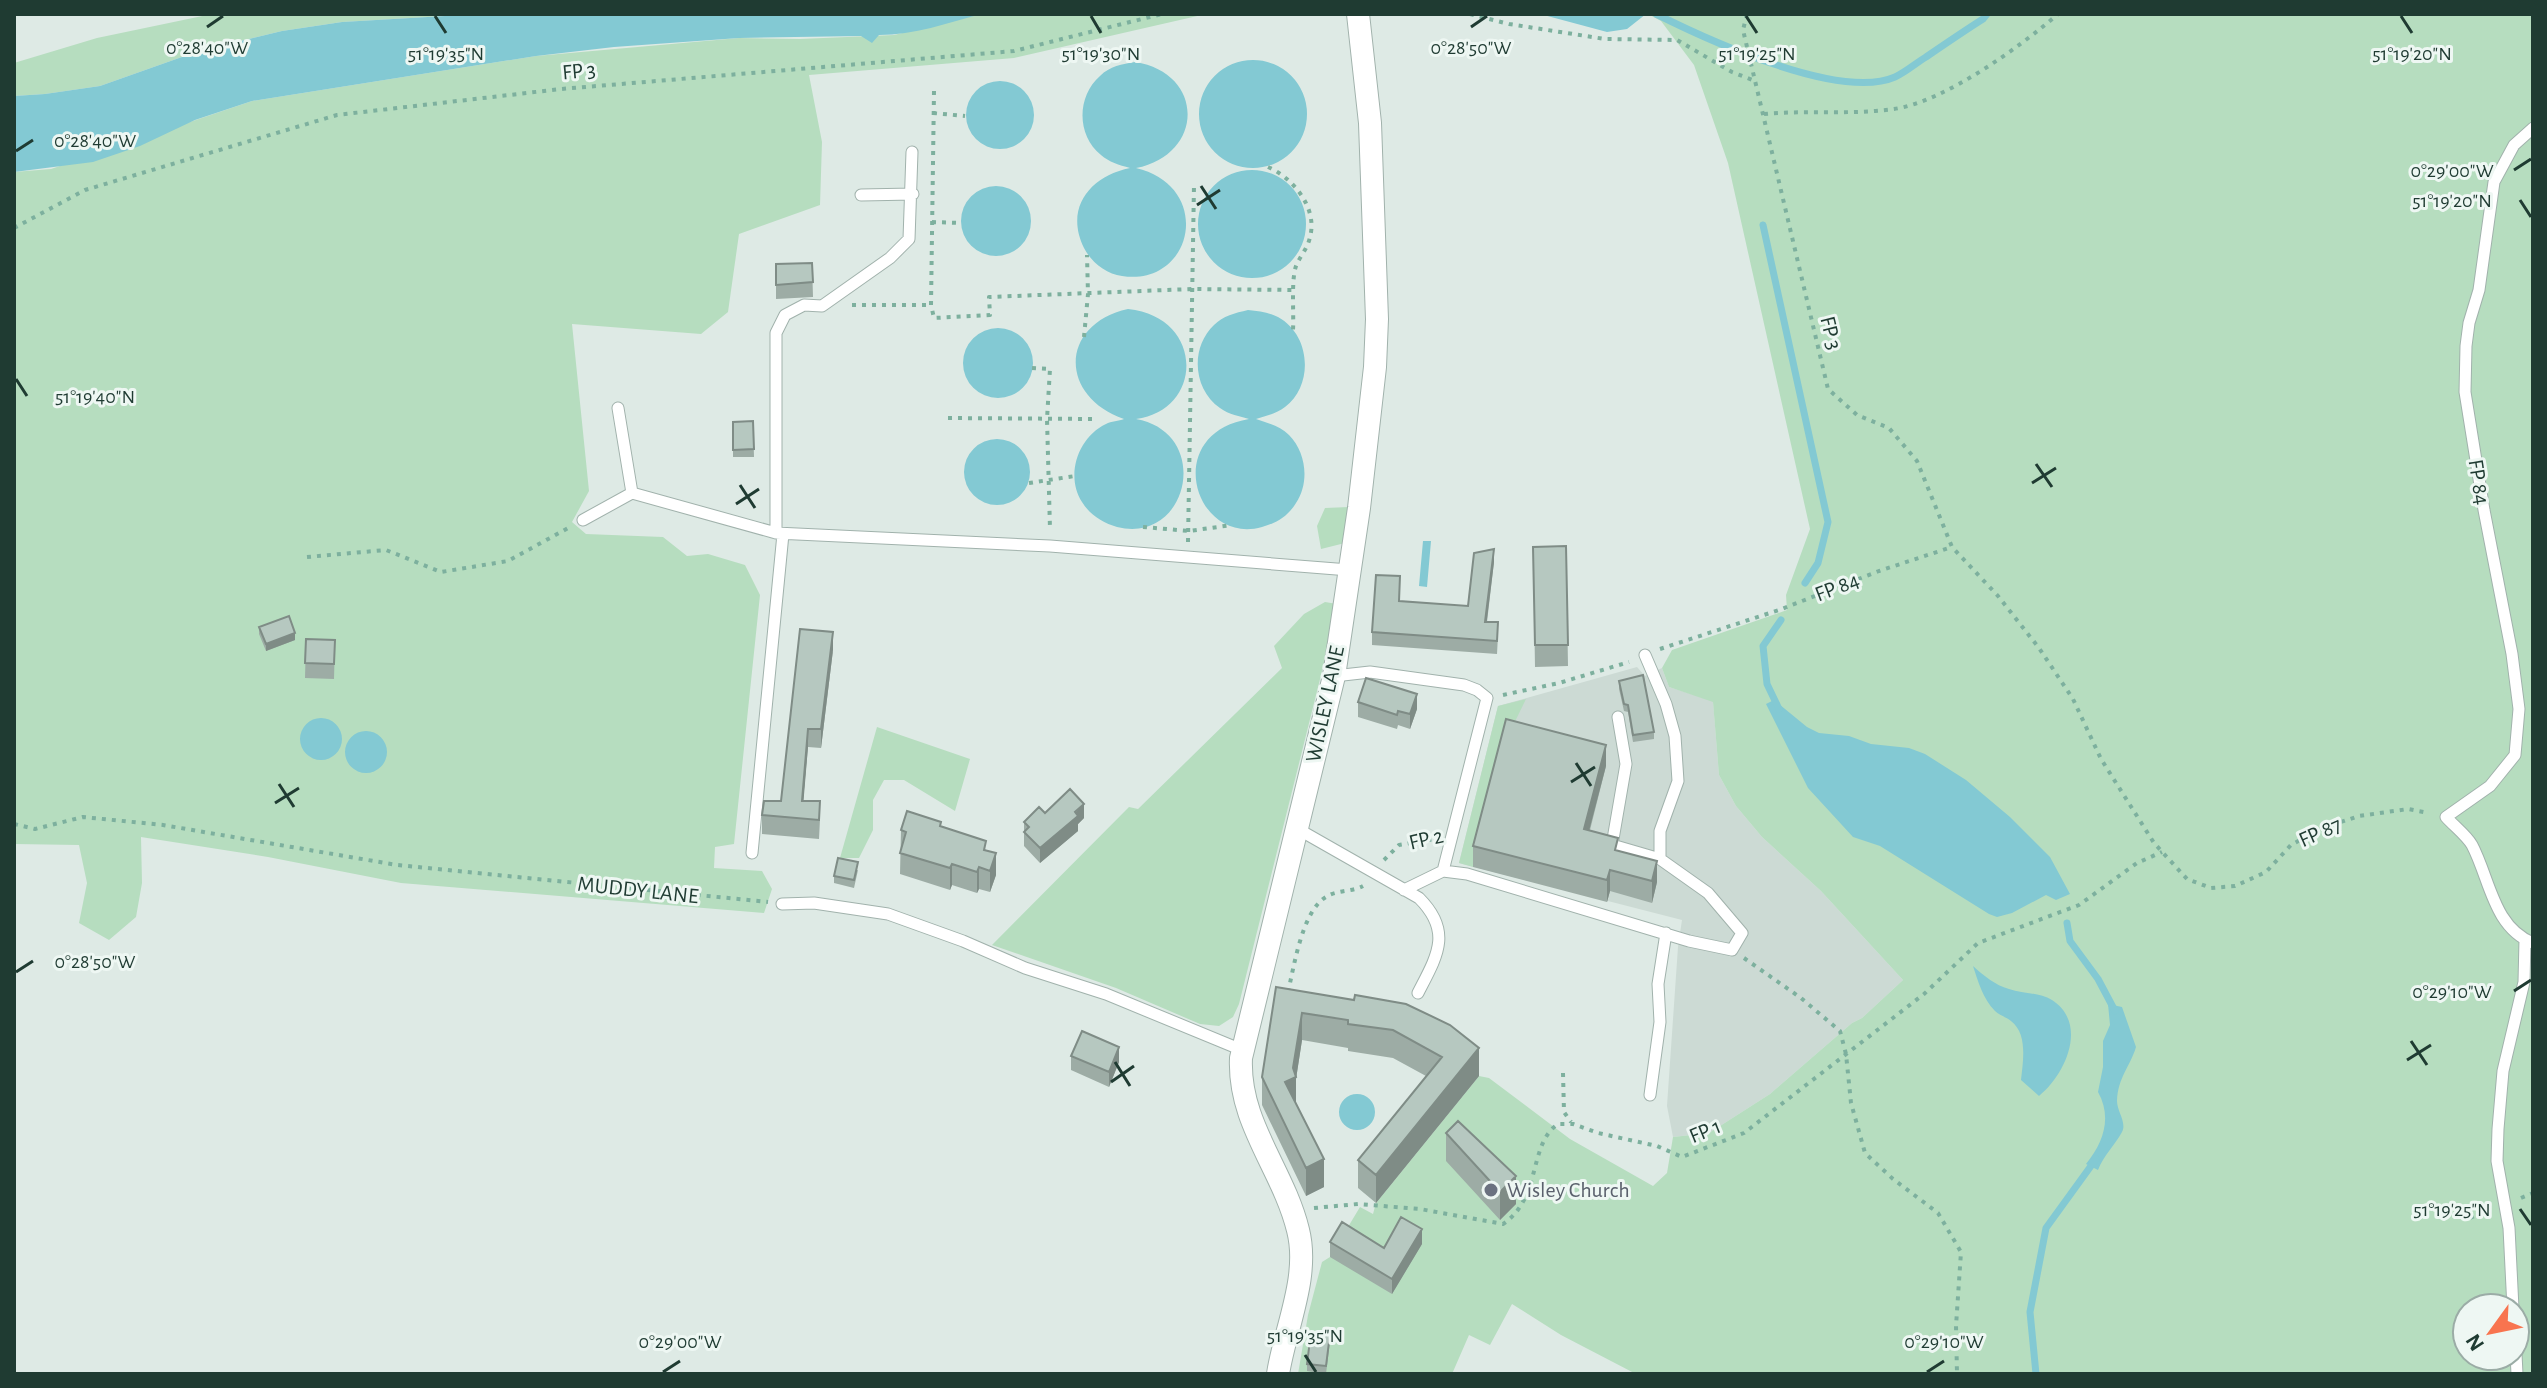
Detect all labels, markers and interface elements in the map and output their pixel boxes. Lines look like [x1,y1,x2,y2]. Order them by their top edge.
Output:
text: 0°28'40"W [166,38,248,58]
text: 0°28'50"W [1431,38,1512,58]
text: 51°19'35"N [408,44,484,64]
text: 51°19'30"N [1062,44,1140,64]
text: 51°19'25"N [1718,44,1796,64]
text: 51°19'20"N [2372,44,2452,64]
street label: FP 3 [561,59,597,83]
text: 0°28'40"W [54,131,136,151]
text: 0°29'00"W [2410,161,2494,181]
text: 51°19'20"N [2412,191,2492,211]
street label: FP 3 [1816,314,1846,352]
text: 51°19'40"N [55,387,135,407]
street label: FP 84 [2465,458,2493,506]
street label: FP 84 [1812,569,1862,605]
street label: WISLEY LANE [1302,643,1348,764]
street label: FP 87 [2295,813,2345,851]
street label: FP 2 [1407,824,1445,854]
street label: MUDDY LANE [576,873,700,907]
text: 0°28'50"W [55,952,136,972]
text: 0°29'10"W [2412,982,2492,1002]
street label: FP 1 [1686,1115,1724,1147]
place label: Wisley Church [1507,1179,1630,1201]
marker: Wisley Church [1482,1181,1500,1199]
text: 51°19'25"N [2413,1200,2491,1220]
north arrow [2451,1292,2531,1372]
text: 51°19'35"N [1267,1326,1343,1346]
text: N [2462,1330,2488,1355]
text: 0°29'00"W [638,1332,722,1352]
text: 0°29'10"W [1904,1332,1984,1352]

